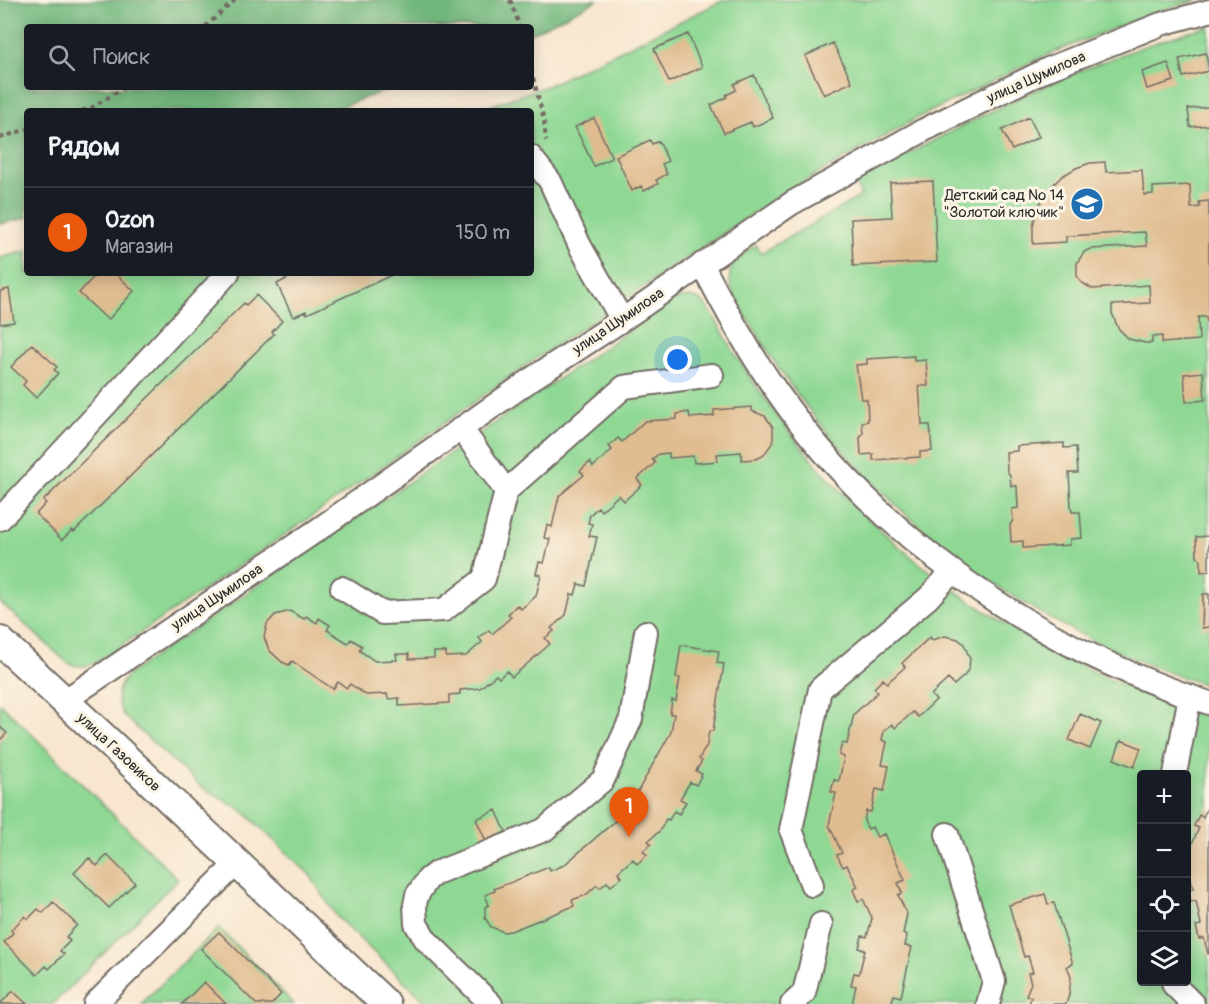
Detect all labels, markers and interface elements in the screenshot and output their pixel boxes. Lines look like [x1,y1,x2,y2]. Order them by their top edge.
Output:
search box [24,24,534,90]
icon: search [45,41,78,74]
text: Поиск [93,43,150,71]
street label: улица Шумилова [983,47,1089,108]
text: Рядом [48,131,120,163]
place label: Детский сад № 14 "Золотой ключик" [943,186,1064,222]
school or university icon: Детский сад № 14 "Золотой ключик" [1069,186,1105,222]
text: Ozon [105,206,154,234]
text: 1 [64,220,71,245]
text: 150 m [456,220,510,245]
text: Магазин [105,234,173,259]
street label: улица Шумилова [568,284,668,360]
your location [663,345,692,374]
street label: улица Шумилова [167,560,267,636]
street label: улица Газовиков [72,708,164,796]
map controls [1137,770,1191,986]
button: + [1137,770,1191,824]
pin: 1 [610,788,648,837]
button: − [1137,824,1191,878]
button: locate [1137,878,1191,932]
button: layers [1137,932,1191,986]

